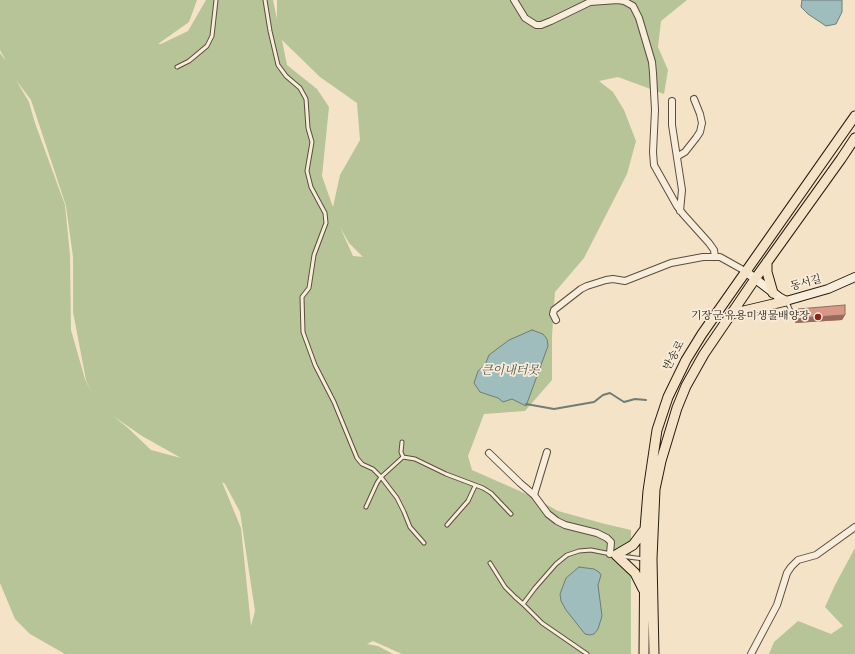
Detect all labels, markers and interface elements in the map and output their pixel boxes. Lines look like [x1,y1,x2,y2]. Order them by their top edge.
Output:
street label: 동서길 [789,273,823,295]
place label: 기장군 유용미생물배양장 [691,310,810,324]
marker: 기장군 유용미생물배양장 [813,312,823,322]
street label: 반송로 [662,339,688,373]
water label: 큰이내터못 [481,365,539,379]

